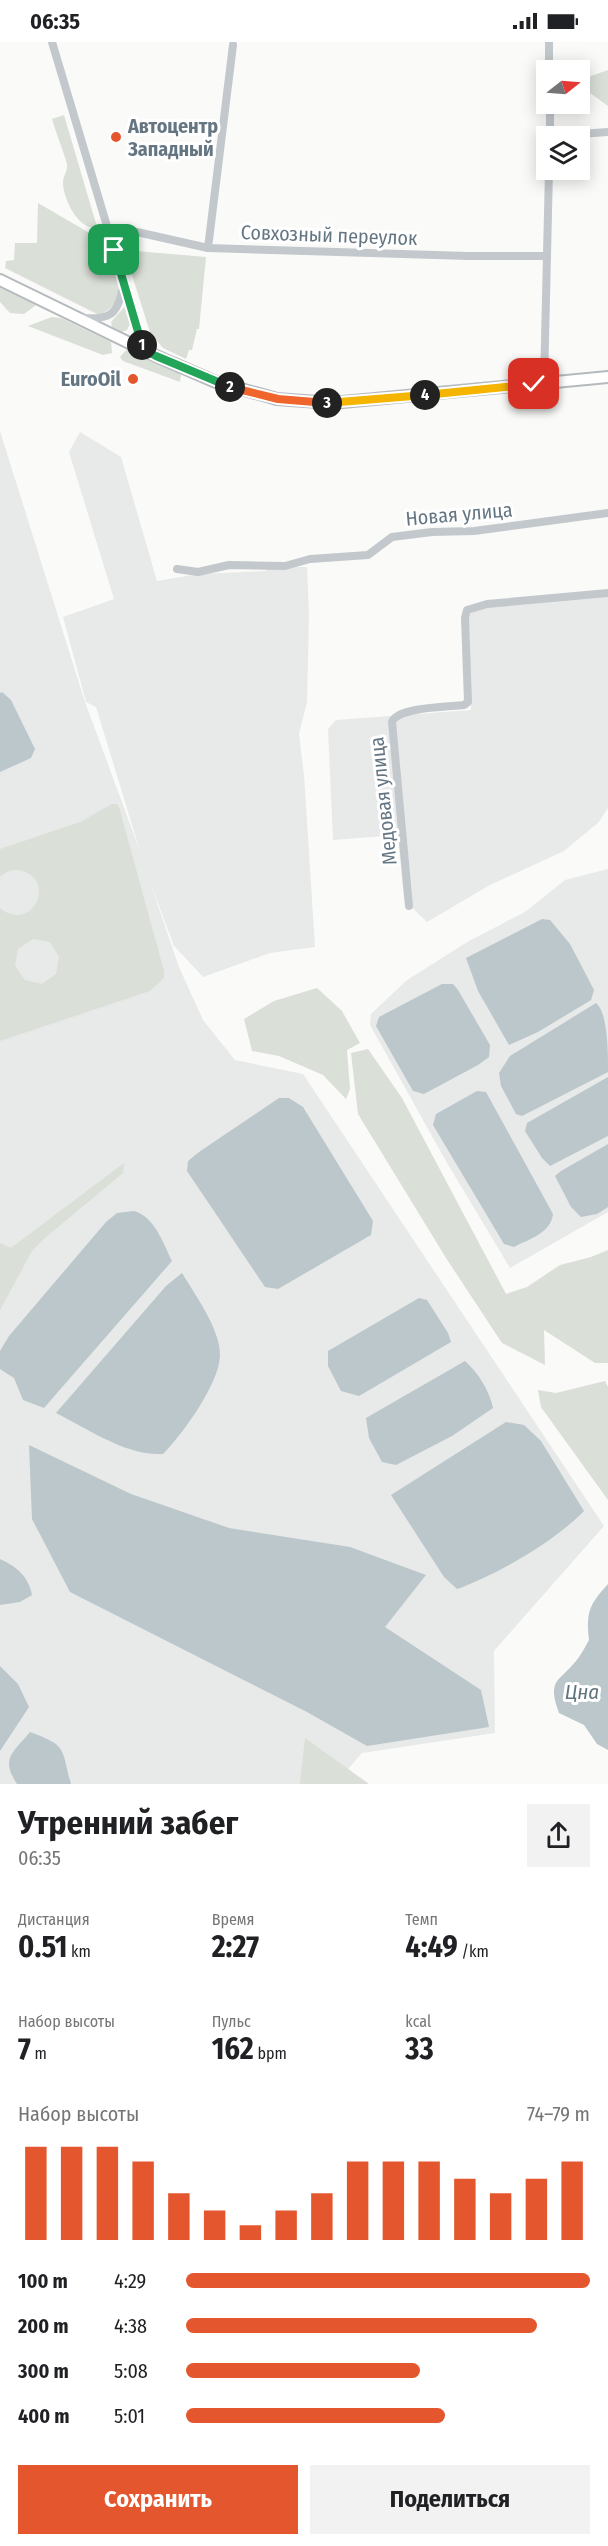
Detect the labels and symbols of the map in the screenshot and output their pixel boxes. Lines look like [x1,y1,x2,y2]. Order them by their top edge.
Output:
north arrow [536,60,590,114]
place label: Автоцентр Западный [127,114,218,161]
marker: Автоцентр Западный [109,130,123,144]
street label: Совхозный переулок [240,220,418,250]
pin [88,224,139,275]
pin: 1 [127,330,157,360]
pin [508,358,559,409]
place label: EuroOil [61,367,122,391]
marker: EuroOil [126,372,140,386]
pin: 2 [215,372,245,402]
pin: 4 [410,380,440,410]
pin: 3 [312,388,342,418]
street label: Новая улица [405,497,513,531]
street label: Медовая улица [364,736,402,866]
water label: Цна [565,1679,599,1705]

